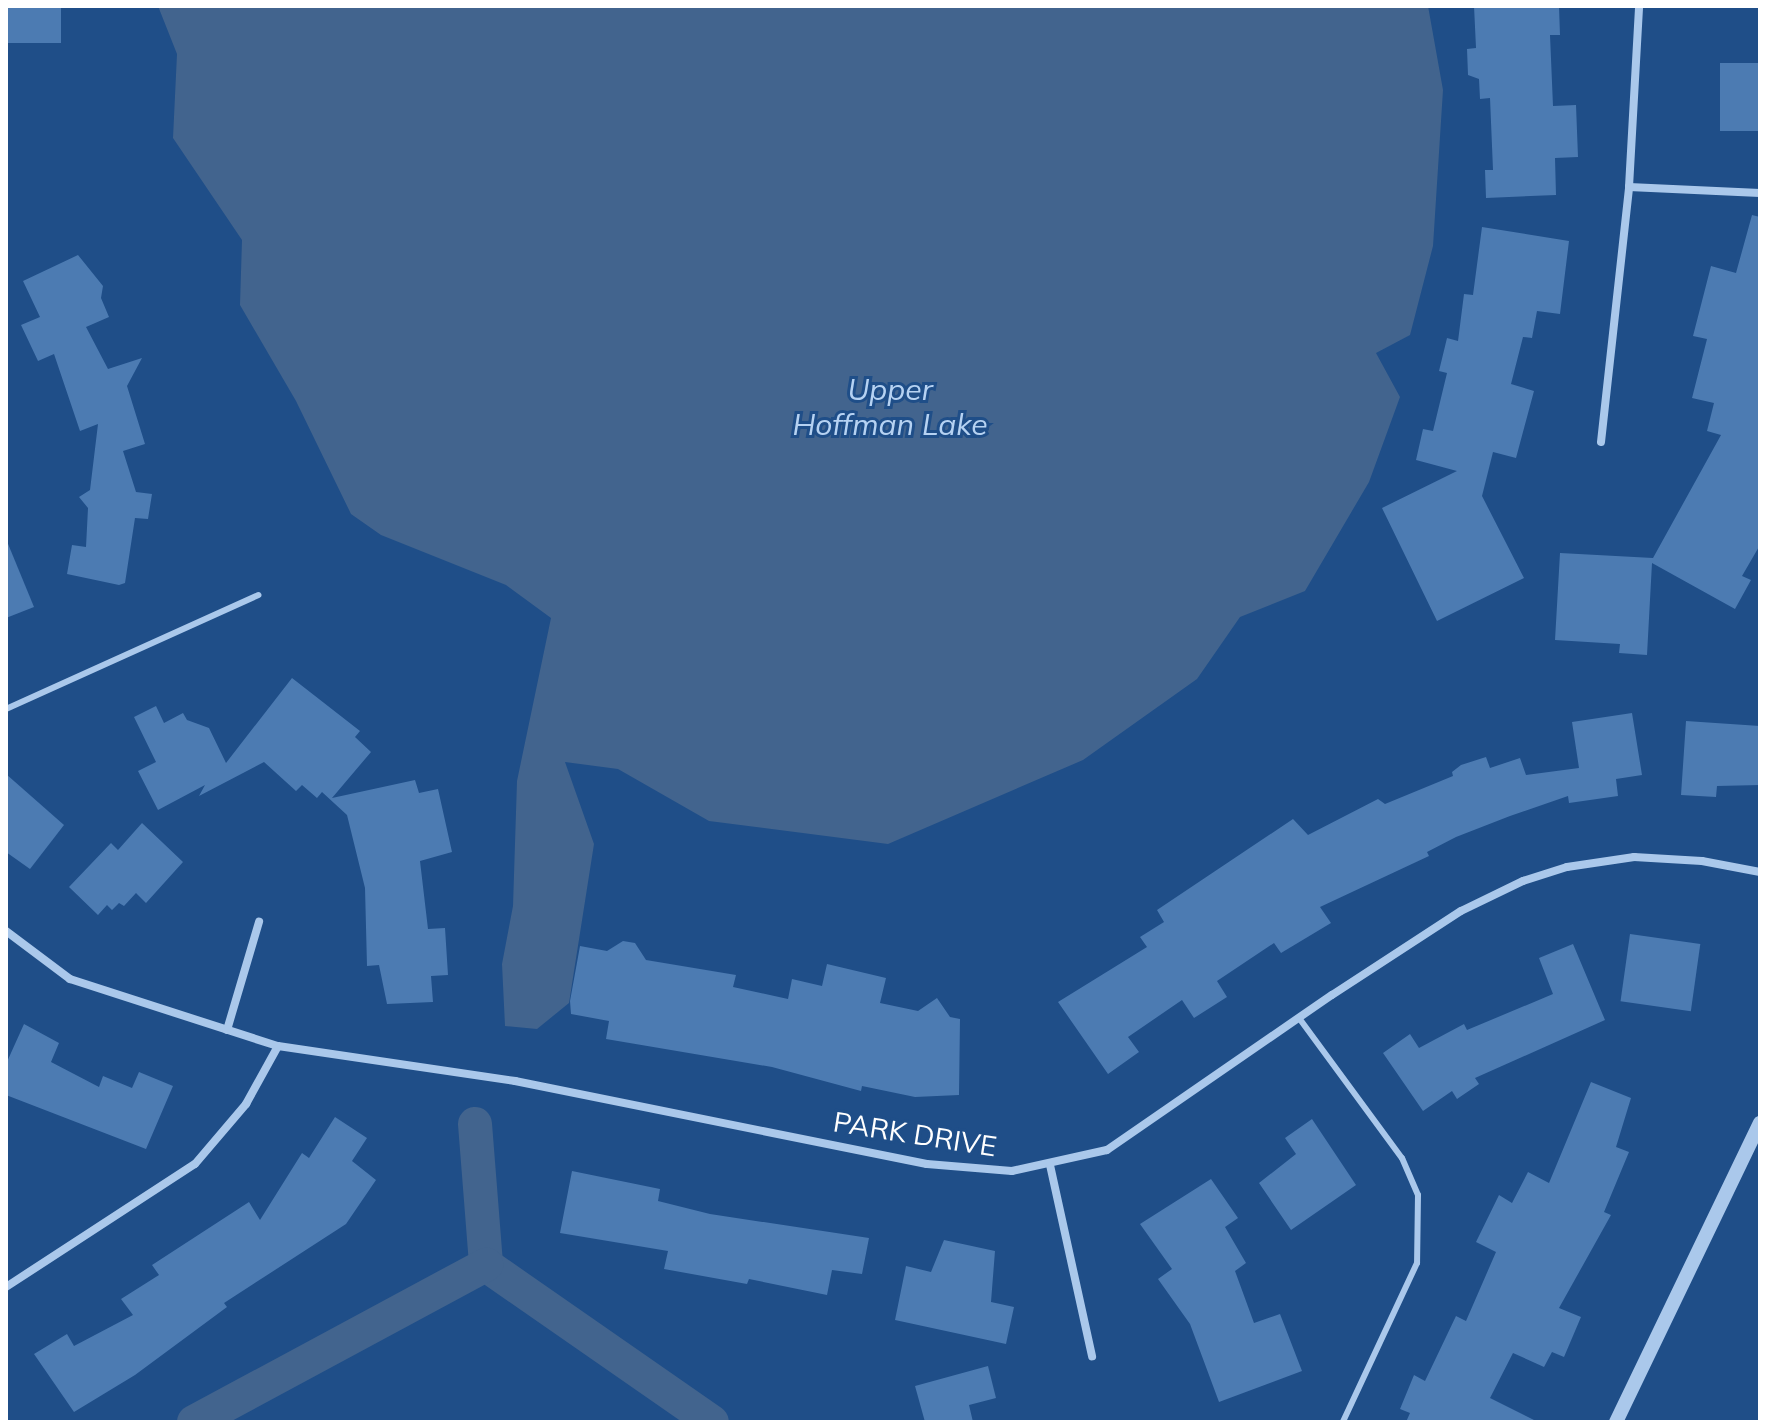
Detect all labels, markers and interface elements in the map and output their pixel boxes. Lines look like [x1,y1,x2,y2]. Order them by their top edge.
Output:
water label: Upper Hoffman Lake [792,371,988,442]
street label: PARK DRIVE [831,1105,999,1163]

